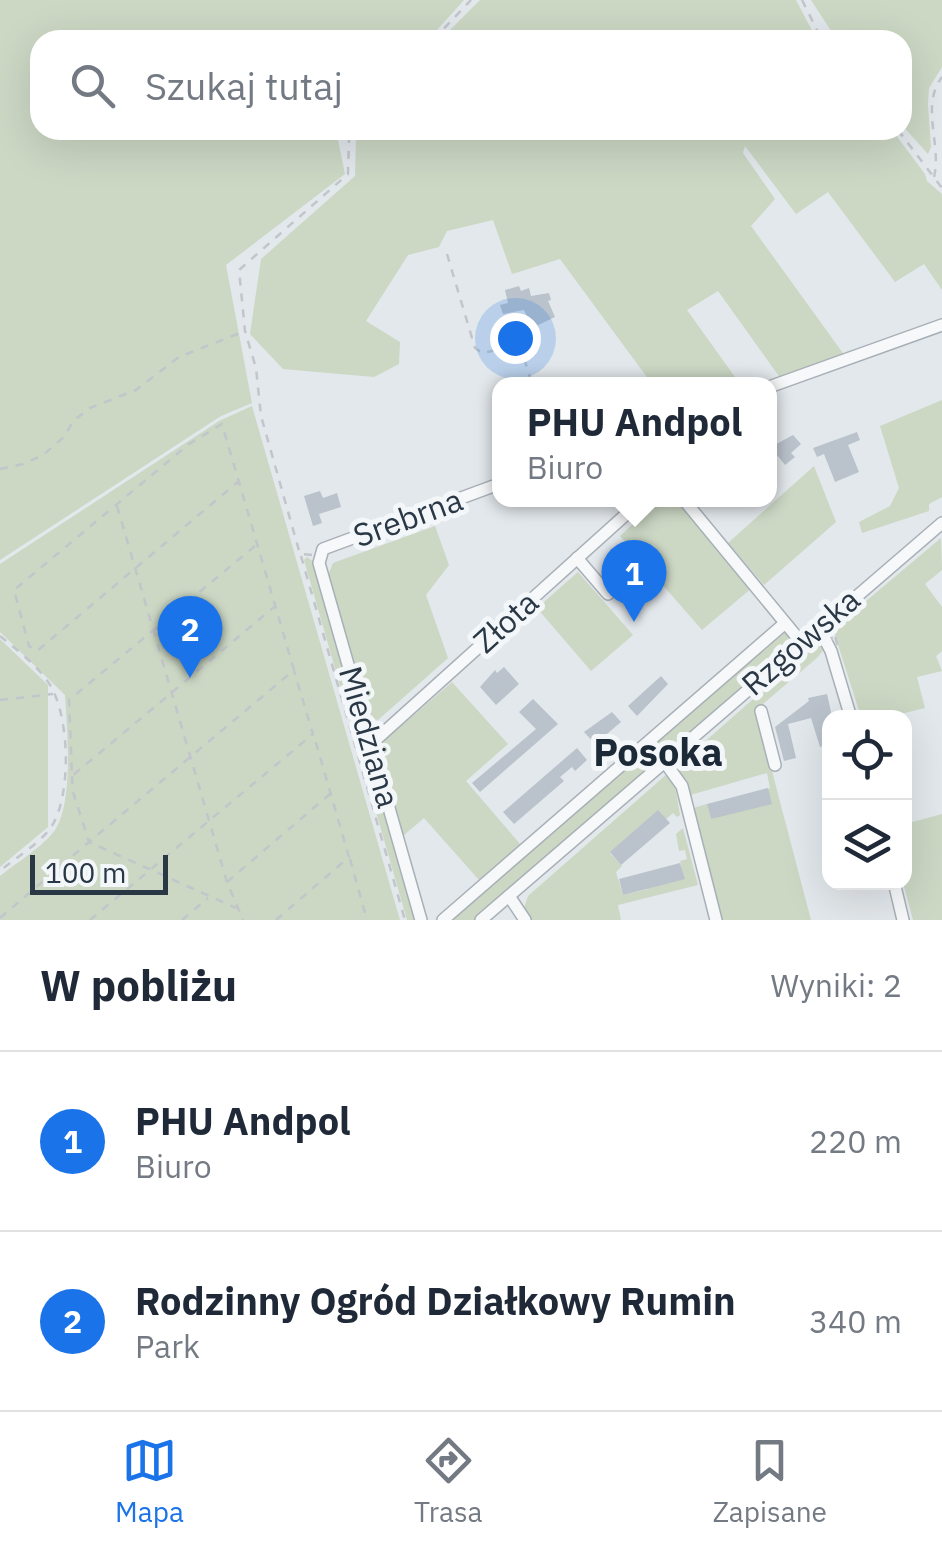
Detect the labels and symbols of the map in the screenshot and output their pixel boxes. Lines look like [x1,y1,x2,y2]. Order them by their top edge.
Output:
your location [490,313,541,364]
street label: Srebrna [347,478,468,556]
pin: 1 [602,540,666,622]
street label: Rzgowska [732,578,868,704]
street label: Złota [464,581,547,662]
pin: 2 [158,596,222,678]
street label: Miedziana [330,661,410,812]
district label: Posoka [593,727,723,776]
scale bar [30,850,168,894]

